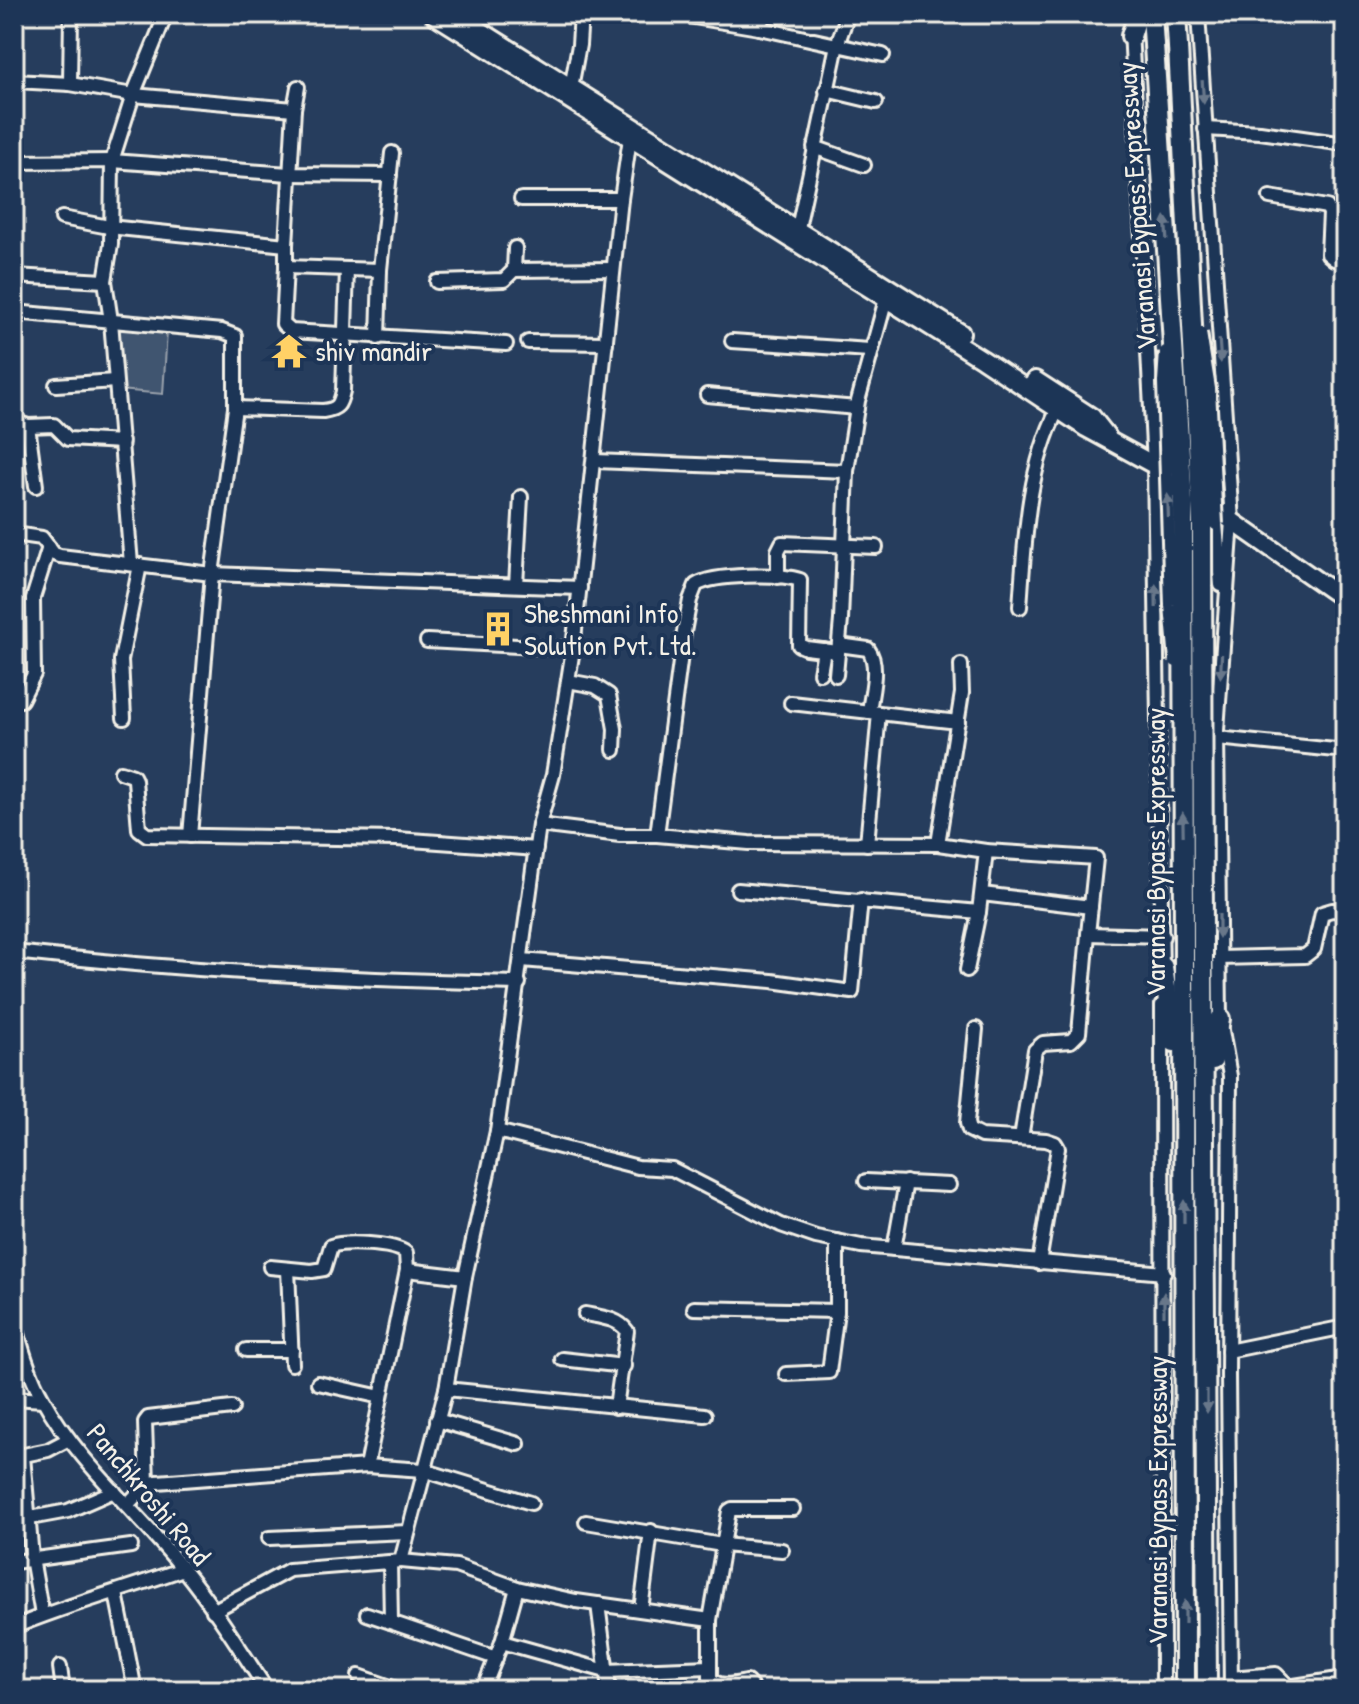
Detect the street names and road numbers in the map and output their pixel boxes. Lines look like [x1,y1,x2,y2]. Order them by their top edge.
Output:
street label: Varanasi Bypass Expressway [1107,60,1165,351]
street label: Varanasi Bypass Expressway [1136,707,1174,996]
street label: Varanasi Bypass Expressway [1138,1355,1176,1644]
street label: Panchkroshi Road [78,1415,220,1573]

